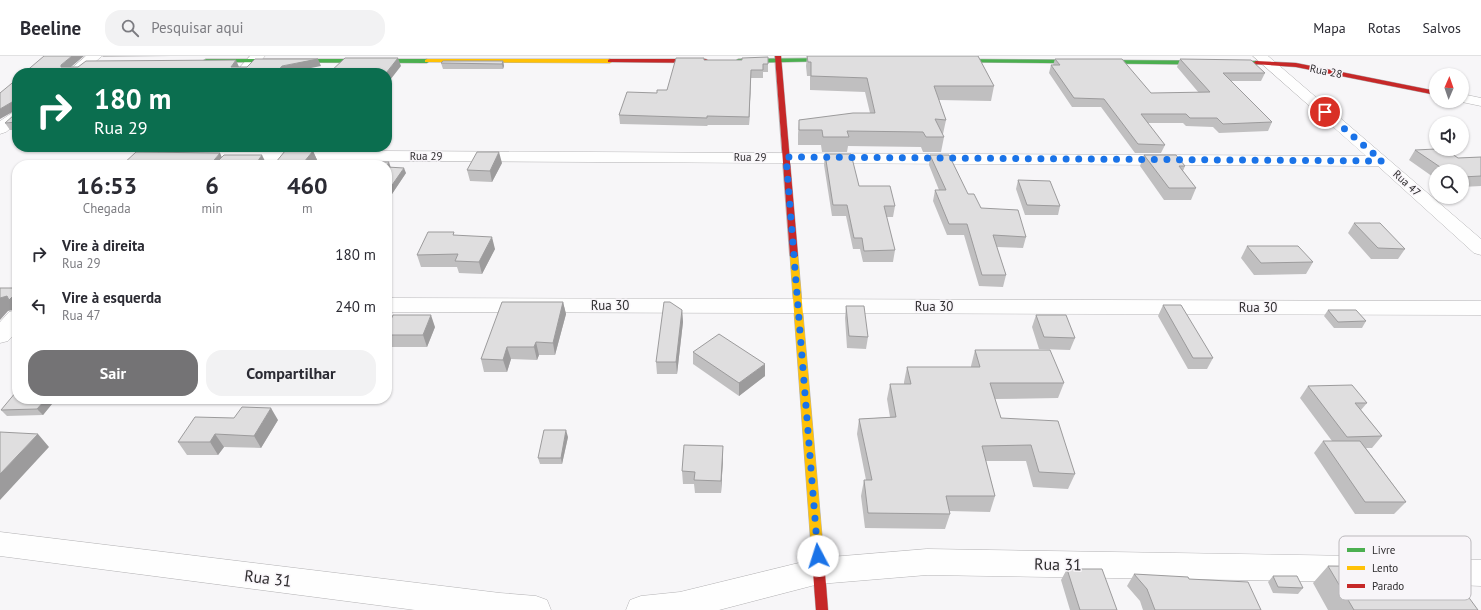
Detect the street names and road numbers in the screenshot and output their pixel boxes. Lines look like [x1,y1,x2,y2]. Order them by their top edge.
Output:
street label: Rua 28 [1309,61,1343,81]
street label: Rua 29 [410,149,442,163]
street label: Rua 29 [734,150,766,164]
street label: Rua 47 [1390,167,1424,199]
street label: Rua 30 [591,297,629,314]
street label: Rua 30 [915,298,953,315]
street label: Rua 30 [1239,299,1277,316]
street label: Rua 31 [1034,554,1082,574]
street label: Rua 31 [243,565,293,591]

